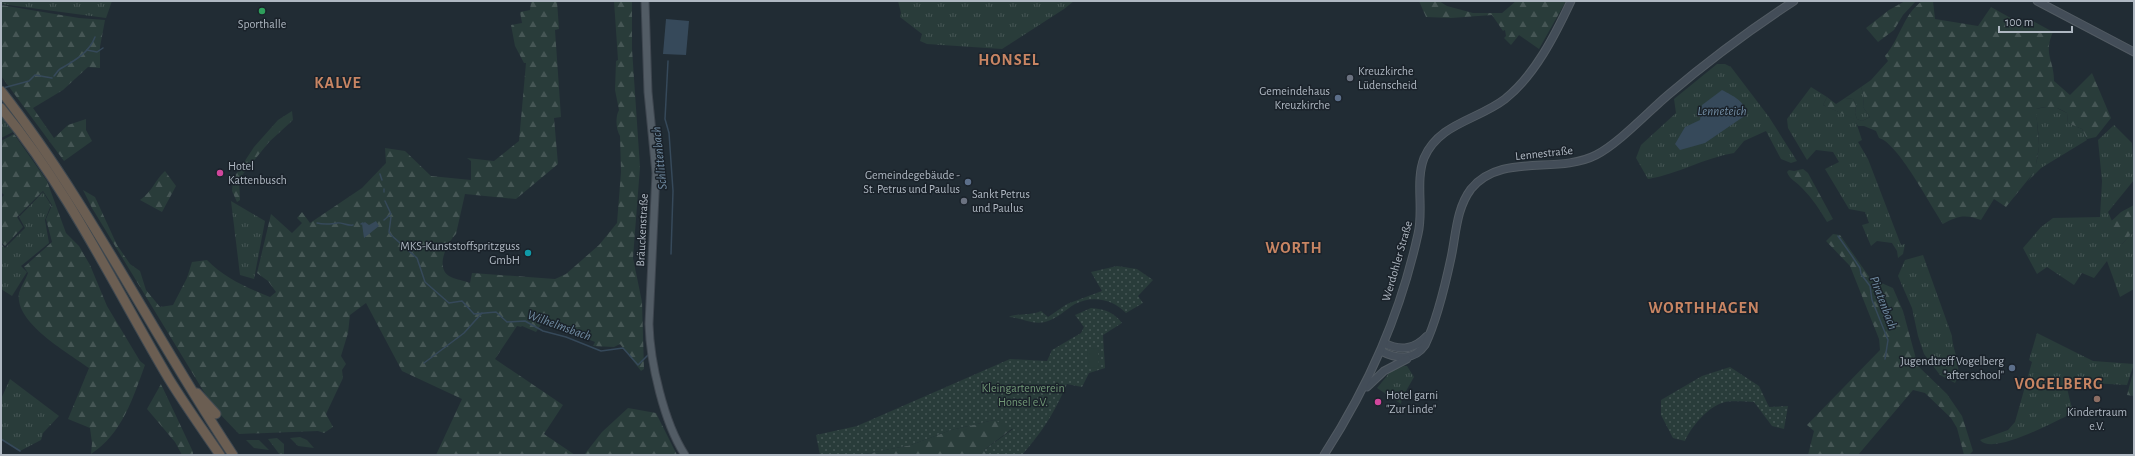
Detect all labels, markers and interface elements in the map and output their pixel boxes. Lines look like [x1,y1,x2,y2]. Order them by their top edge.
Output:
marker: Sporthalle [257,6,267,16]
scale bar [1999,8,2072,34]
text: 100 m [2005,16,2033,28]
place label: Sporthalle [238,18,286,30]
district label: HONSEL [978,52,1040,68]
place label: Kreuzkirche Lüdenscheid [1358,65,1417,91]
marker: Kreuzkirche Lüdenscheid [1345,73,1355,83]
district label: KALVE [314,75,362,91]
place label: Gemeindehaus Kreuzkirche [1259,85,1330,111]
marker: Gemeindehaus Kreuzkirche [1333,93,1343,103]
water label: Lenneteich [1697,105,1747,118]
water label: Schlittenbach [650,126,670,190]
street label: Lennestraße [1515,144,1573,162]
place label: Hotel Kattenbusch [228,160,287,186]
marker: Hotel Kattenbusch [215,168,225,178]
place label: Gemeindegebäude - St. Petrus und Paulus [863,169,960,195]
marker: Gemeindegebäude - St. Petrus und Paulus [963,177,973,187]
place label: Sankt Petrus und Paulus [972,188,1030,214]
street label: Bräuckenstraße [634,193,650,267]
marker: Sankt Petrus und Paulus [959,196,969,206]
street label: Werdohler Straße [1380,219,1414,303]
place label: MKS-Kunststoffspritzguss GmbH [400,240,520,266]
district label: WORTH [1265,240,1323,256]
marker: MKS-Kunststoffspritzguss GmbH [523,248,533,258]
water label: Piratenbach [1867,274,1899,332]
district label: WORTHHAGEN [1648,300,1760,316]
water label: Wilhelmsbach [525,308,593,344]
place label: Jugendtreff Vogelberg "after school" [1900,355,2004,381]
marker: Jugendtreff Vogelberg "after school" [2007,363,2017,373]
district label: VOGELBERG [2014,376,2104,392]
park label: Kleingartenverein Honsel e.V. [981,382,1065,408]
place label: Hotel garni "Zur Linde" [1386,389,1438,415]
marker: Kindertraum e.V. [2092,394,2102,404]
marker: Hotel garni "Zur Linde" [1373,397,1383,407]
place label: Kindertraum e.V. [2067,406,2127,432]

